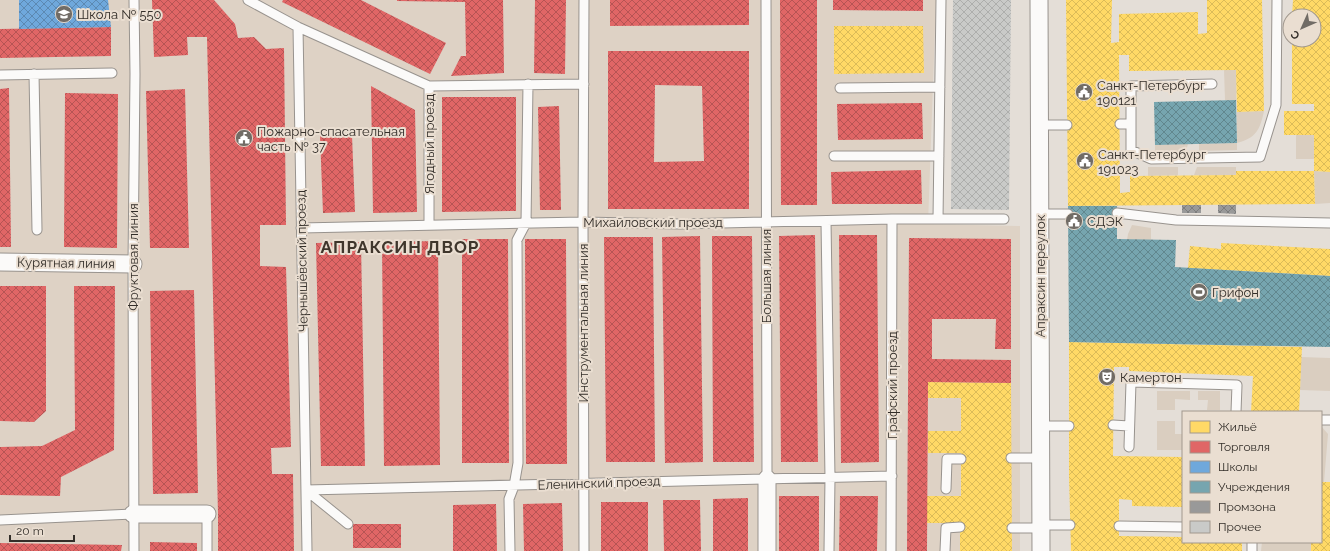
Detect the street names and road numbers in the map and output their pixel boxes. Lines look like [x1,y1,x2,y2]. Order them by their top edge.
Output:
street label: Ягодный проезд [422,93,437,194]
street label: Чернышёвский проезд [293,189,311,332]
street label: Фруктовая линия [126,203,141,311]
street label: Апраксин переулок [1033,214,1048,337]
street label: Михайловский проезд [583,215,723,230]
street label: Большая линия [759,229,774,323]
street label: Инструментальная линия [576,244,591,402]
street label: Курятная линия [17,255,115,271]
street label: Графский проезд [885,331,900,439]
street label: Еленинский проезд [537,473,661,493]

